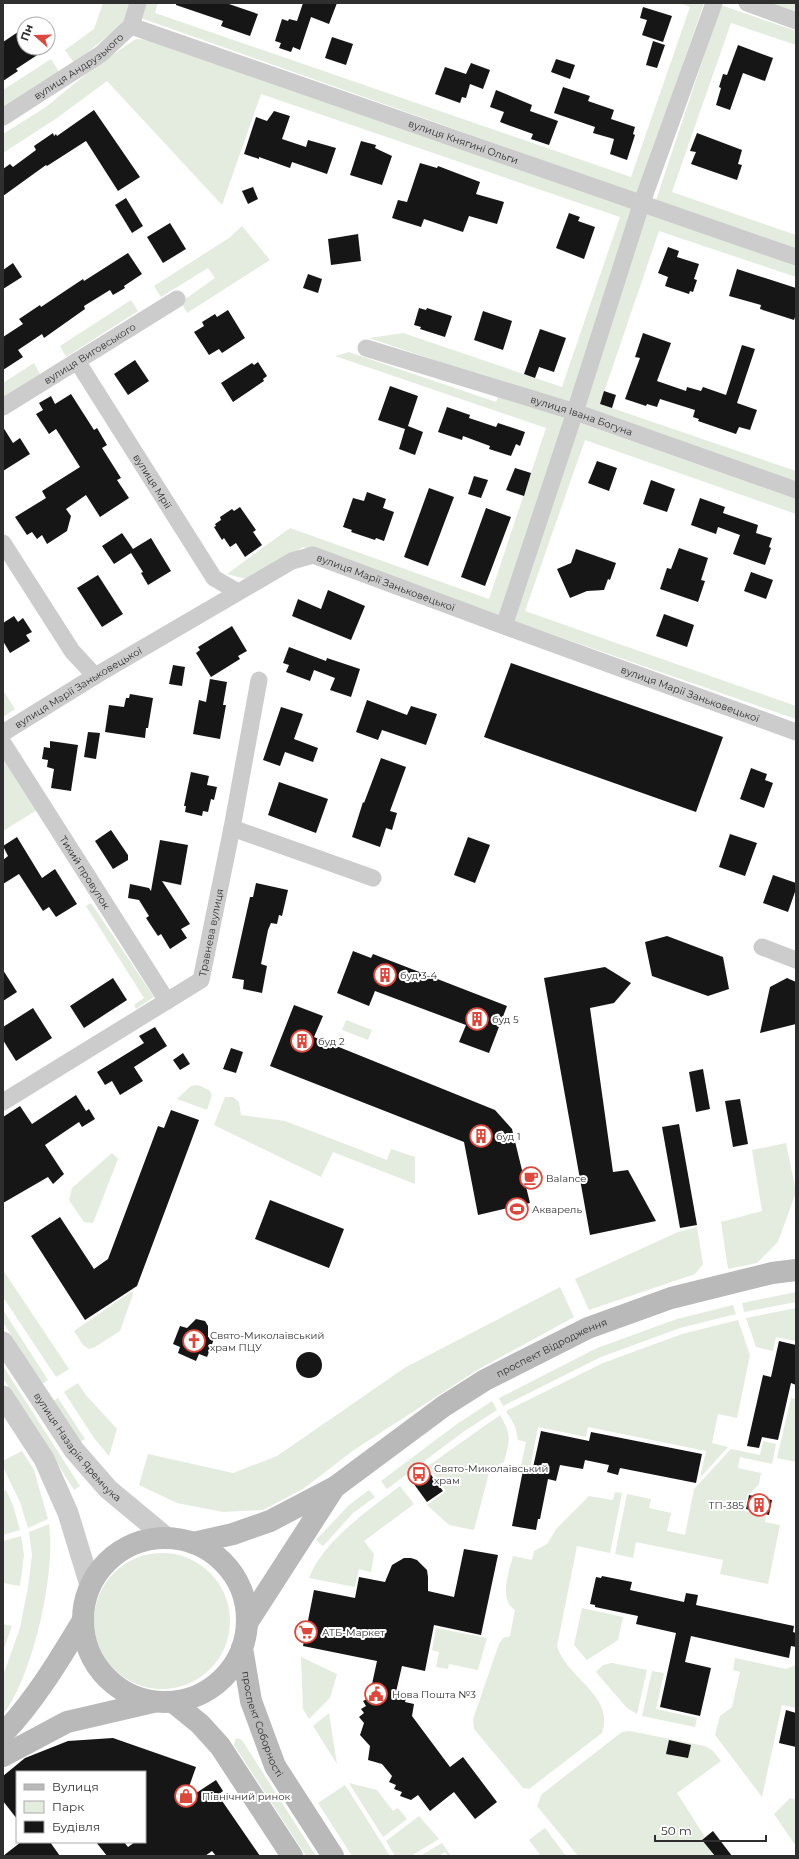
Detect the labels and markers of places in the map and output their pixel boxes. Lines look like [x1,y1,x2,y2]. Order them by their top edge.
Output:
building icon: буд 3-4 [372,962,398,988]
place label: буд 3-4 [400,969,437,982]
building icon: буд 5 [464,1006,490,1032]
place label: буд 5 [492,1013,519,1026]
building icon: буд 2 [289,1028,315,1054]
place label: буд 2 [318,1035,345,1048]
building icon: буд 1 [468,1123,494,1149]
place label: буд 1 [496,1130,521,1143]
cafe icon: Balance [518,1165,544,1191]
place label: Balance [546,1172,586,1185]
sports icon: Акварель [504,1196,530,1222]
place label: Акварель [532,1203,582,1216]
church icon: Свято-Миколаївський храм ПЦУ [181,1328,207,1354]
place label: Свято-Миколаївський храм ПЦУ [210,1329,324,1354]
bus stop icon: Свято-Миколаївський храм [406,1461,432,1487]
place label: Свято-Миколаївський храм [434,1462,548,1487]
building icon: ТП-385 [746,1492,772,1518]
place label: ТП-385 [709,1499,744,1512]
supermarket icon: АТБ-Маркет [293,1619,319,1645]
place label: АТБ-Маркет [322,1626,385,1639]
public building icon: Нова Пошта №3 [363,1681,389,1707]
place label: Нова Пошта №3 [392,1688,476,1701]
shop icon: Північний ринок [173,1783,199,1809]
place label: Північний ринок [202,1790,291,1803]

